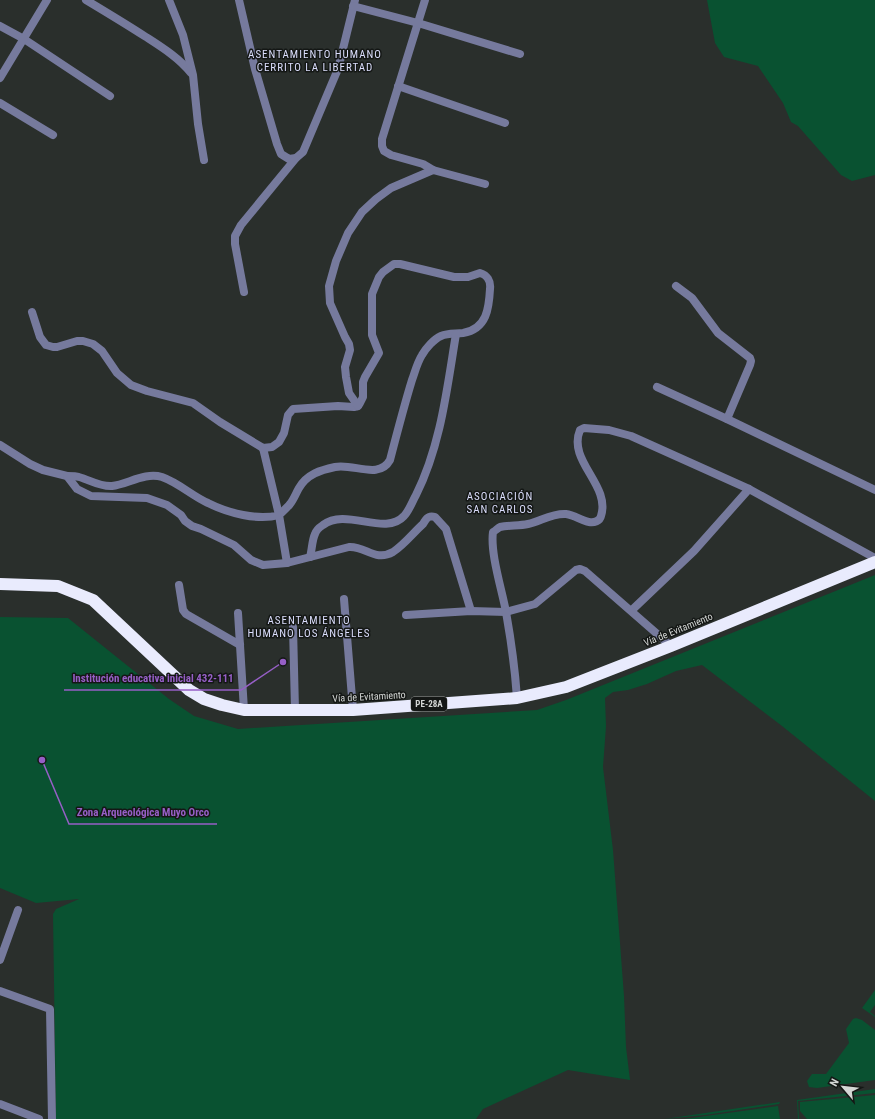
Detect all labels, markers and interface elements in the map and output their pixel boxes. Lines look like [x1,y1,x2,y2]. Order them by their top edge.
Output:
district label: ASENTAMIENTO HUMANO CERRITO LA LIBERTAD [248,48,382,74]
district label: ASOCIACIÓN SAN CARLOS [466,490,534,516]
street label: Vía de Evitamiento [642,611,714,648]
district label: ASENTAMIENTO HUMANO LOS ÁNGELES [248,614,370,640]
callout: Institución educativa inicial 432-111 [64,667,241,690]
text: Institución educativa inicial 432-111 [72,672,234,685]
street label: Vía de Evitamiento [332,689,406,704]
road number: PE-28A [411,697,447,711]
callout: Zona Arqueológica Muyo Orco [69,801,217,824]
text: Zona Arqueológica Muyo Orco [77,806,210,819]
north arrow [823,1067,863,1107]
text: N [827,1076,842,1089]

